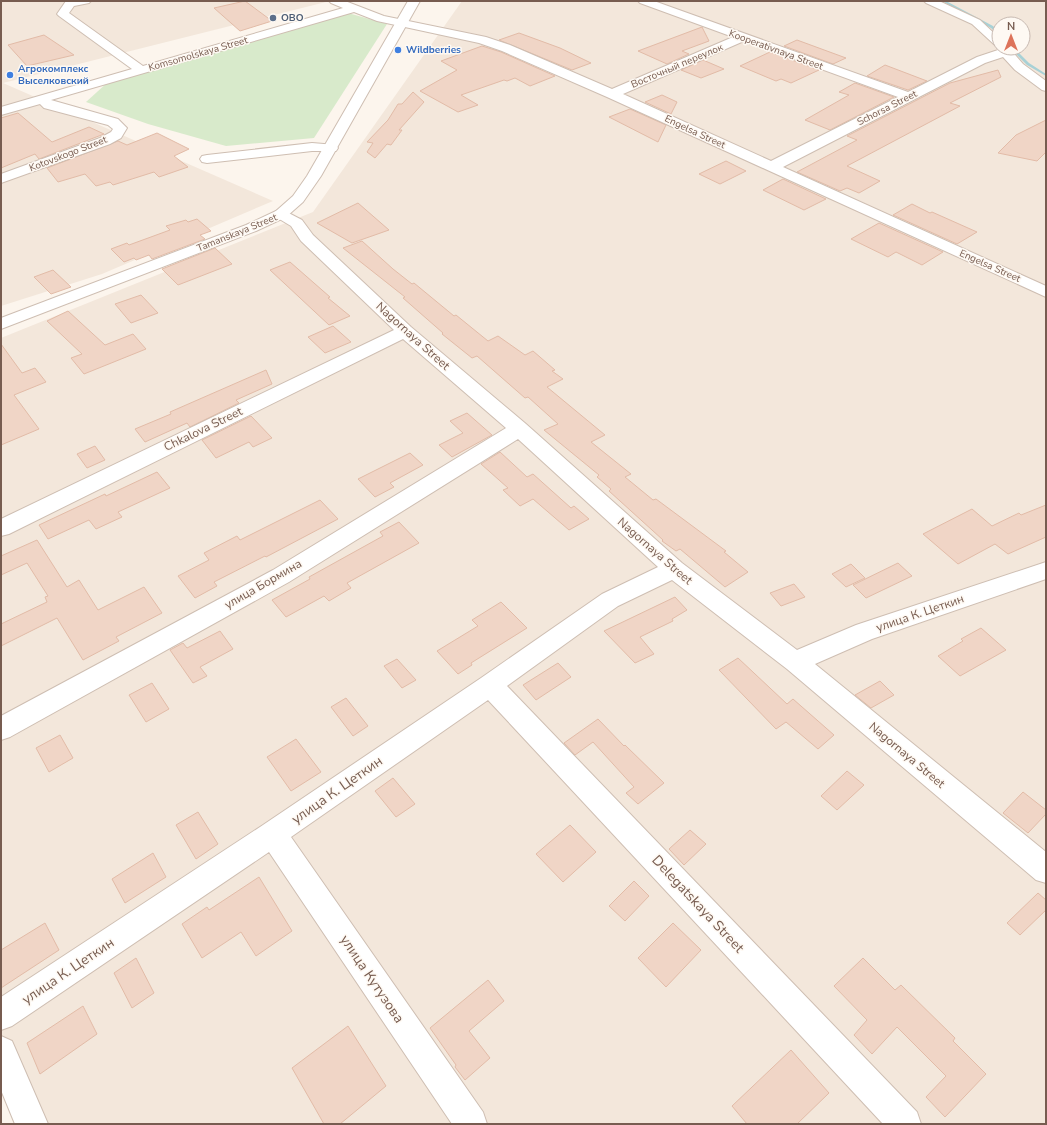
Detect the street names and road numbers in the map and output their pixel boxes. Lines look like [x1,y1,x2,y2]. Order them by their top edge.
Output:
street label: Kooperativnaya Street [727,26,826,74]
street label: Komsomolskaya Street [147,33,250,75]
street label: Восточный переулок [629,40,726,92]
street label: Schorsa Street [855,87,920,129]
street label: Engelsa Street [662,112,728,152]
street label: Kotovskogo Street [27,133,109,175]
street label: Tamanskaya Street [195,210,280,255]
street label: Engelsa Street [957,246,1023,286]
street label: Nagornaya Street [372,298,454,374]
street label: Chkalova Street [161,403,246,455]
street label: Nagornaya Street [614,514,697,589]
street label: улица Бормина [221,555,305,613]
street label: улица К. Цеткин [874,590,966,636]
street label: Nagornaya Street [866,718,949,792]
street label: улица К. Цеткин [288,751,386,829]
street label: Delegatskaya Street [648,851,748,957]
street label: улица Кутузова [336,931,408,1027]
street label: улица К. Цеткин [18,933,118,1009]

